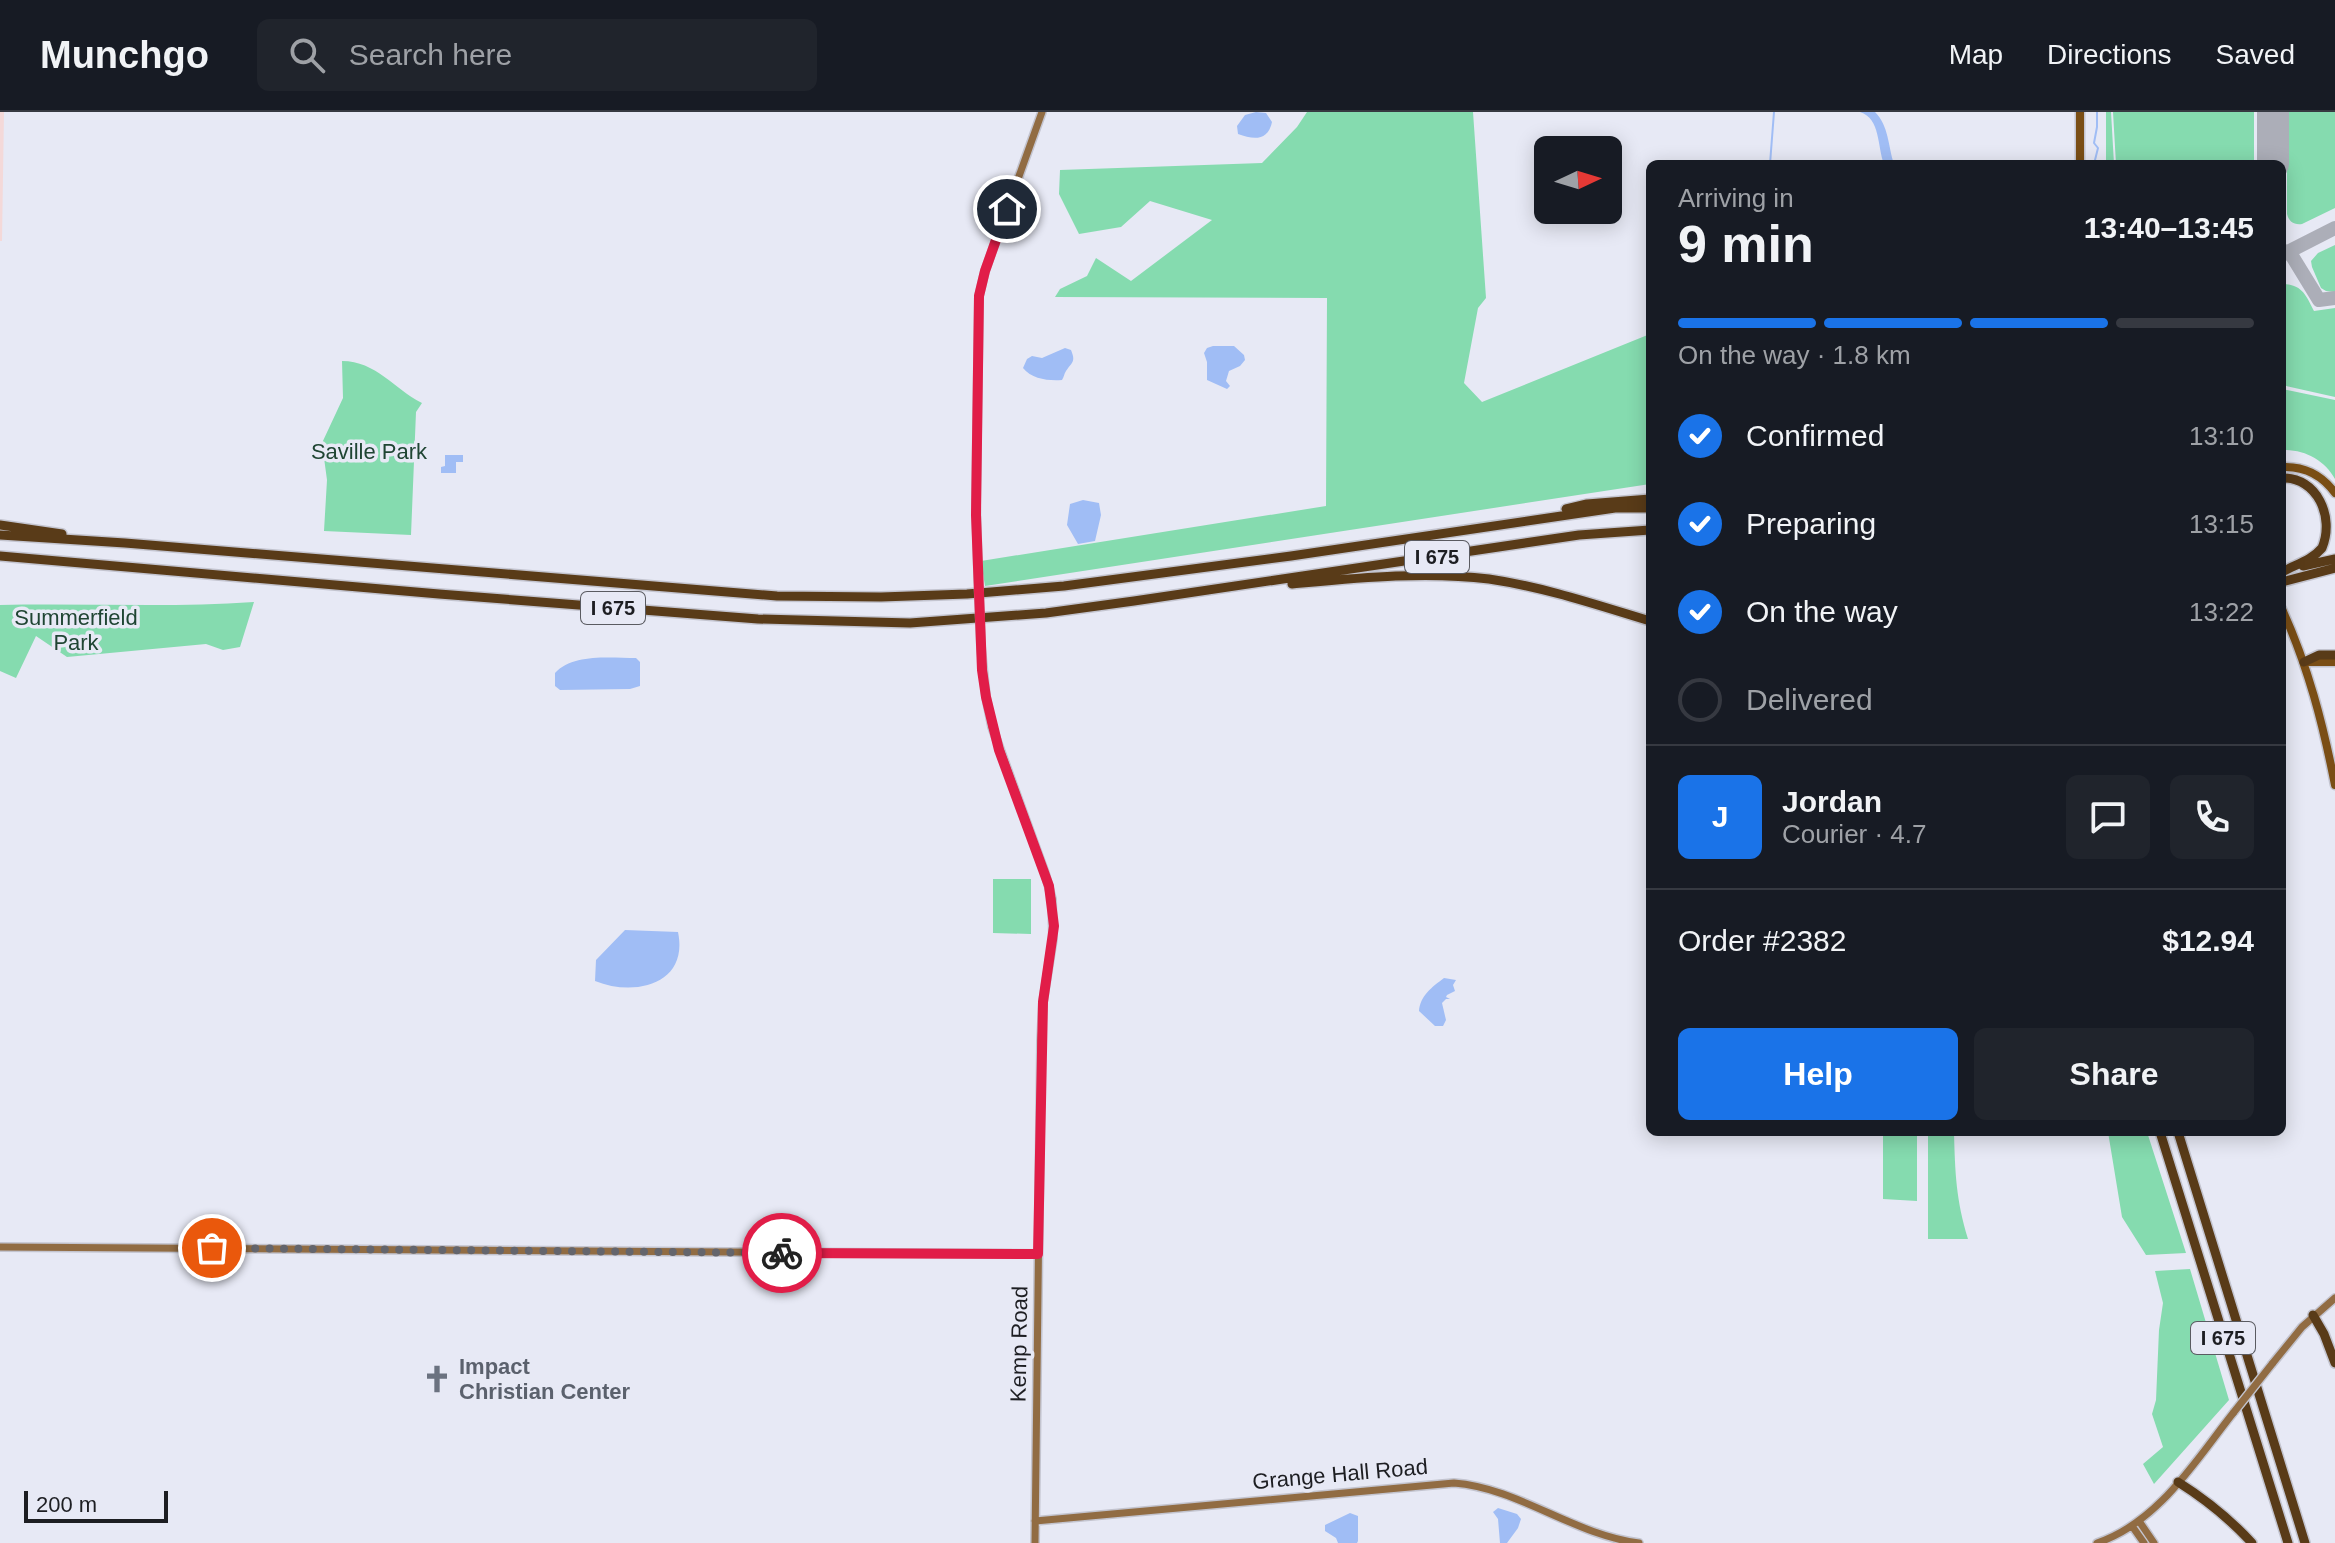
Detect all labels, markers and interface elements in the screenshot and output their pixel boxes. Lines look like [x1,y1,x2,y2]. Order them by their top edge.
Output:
search box [257,19,817,91]
icon: search [285,33,329,77]
text: Munchgo [40,34,209,76]
text: Search here [349,38,512,71]
text: Map [1949,39,2003,70]
text: Directions [2047,39,2172,70]
text: Saved [2216,39,2295,70]
north arrow [1534,136,1622,224]
map controls [1534,136,1622,224]
pin [973,175,1041,243]
text: Arriving in [1678,183,1794,213]
icon: home [985,187,1029,231]
text: 13:40–13:45 [2084,211,2254,244]
text: 9 min [1678,215,1814,273]
text: On the way · 1.8 km [1678,340,1911,370]
icon: check [1678,414,1722,458]
text: Confirmed [1746,419,1884,452]
text: 13:10 [2189,421,2254,451]
park label: Saville Park [311,439,428,464]
icon: check [1678,502,1722,546]
text: Preparing [1746,507,1876,540]
text: 13:15 [2189,509,2254,539]
road number: I 675 [1405,541,1469,573]
icon: check [1678,590,1722,634]
road number: I 675 [581,592,645,624]
text: On the way [1746,595,1898,628]
text: 13:22 [2189,597,2254,627]
park label: Summerfield Park [14,605,138,655]
text: Delivered [1746,683,1873,716]
button: chat [2066,775,2150,859]
button: phone [2170,775,2254,859]
text: Jordan [1782,785,1882,818]
text: J [1712,800,1728,833]
text: Courier · 4.7 [1782,819,1927,849]
text: Order #2382 [1678,924,1846,957]
text: $12.94 [2162,924,2254,957]
button: Help [1678,1028,1958,1120]
button: Share [1974,1028,2254,1120]
courier [742,1213,822,1293]
pin [178,1214,246,1282]
icon: bag [190,1226,234,1270]
icon: bike [760,1231,804,1275]
street label: Kemp Road [1005,1286,1033,1402]
road number: I 675 [2191,1322,2255,1354]
place label: Impact Christian Center [459,1354,631,1404]
church icon: Impact Christian Center [422,1364,452,1394]
street label: Grange Hall Road [1251,1454,1429,1494]
scale bar [24,1487,168,1523]
text: 200 m [36,1492,97,1517]

